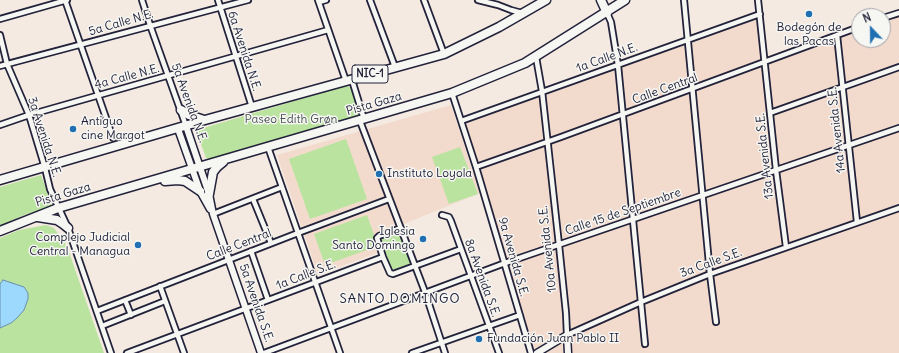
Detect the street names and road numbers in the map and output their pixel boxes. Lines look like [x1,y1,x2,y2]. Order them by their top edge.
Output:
street label: 5a Calle N.E. [87,7,155,39]
street label: 6a Avenida N.E. [224,9,264,93]
street label: 1a Calle N.E. [574,40,640,76]
street label: 4a Calle N.E. [93,61,161,93]
street label: 5a Avenida N.E. [168,61,210,145]
road number: NIC-1 [352,65,388,83]
street label: Calle Central [630,71,700,107]
street label: 14a Avenida S.E. [825,86,849,174]
street label: Pista Gaza [345,89,403,119]
street label: 3a Avenida N.E. [24,95,64,179]
street label: 13a Avenida S.E. [753,112,777,200]
street label: Pista Gaza [34,180,92,210]
street label: Calle 15 de Septiembre [563,185,683,239]
street label: 10a Avenida S.E. [536,205,560,293]
street label: 9a Avenida S.E. [495,216,531,298]
street label: Calle Central [204,226,274,264]
street label: 8a Avenida S.E. [461,237,503,319]
street label: 3a Calle S.E. [678,245,744,281]
street label: 1a Calle S.E. [274,257,338,293]
street label: 5a Avenida S.E. [236,262,276,344]

